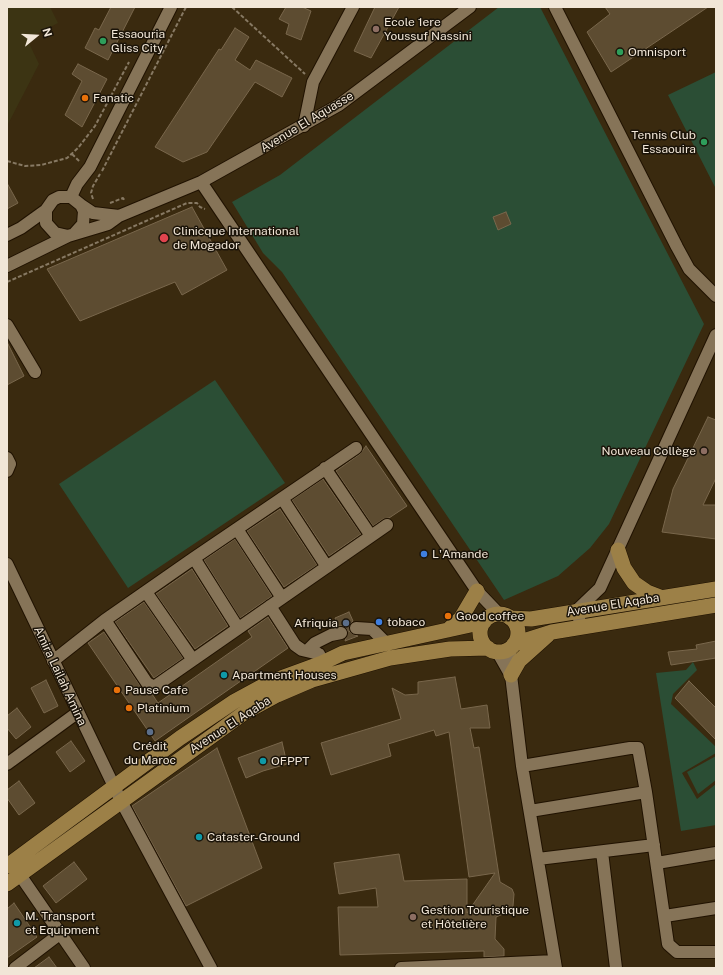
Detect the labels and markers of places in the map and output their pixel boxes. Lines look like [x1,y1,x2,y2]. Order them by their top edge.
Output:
place label: Ecole 1ere Youssuf Nassini [384,15,472,43]
marker: Ecole 1ere Youssuf Nassini [371,24,381,34]
place label: Essaouria Gliss City [111,27,165,55]
marker: Essaouria Gliss City [98,36,108,46]
place label: Omnisport [628,45,686,59]
marker: Omnisport [615,47,625,57]
place label: Fanatic [93,91,134,105]
marker: Fanatic [80,93,90,103]
place label: Tennis Club Essaouira [631,128,696,156]
marker: Tennis Club Essaouira [699,137,709,147]
place label: Clinicque International de Mogador [173,224,299,252]
marker: Clinicque International de Mogador [158,232,170,244]
place label: Nouveau Collège [601,444,696,458]
marker: Nouveau Collège [699,446,709,456]
place label: L'Amande [432,547,488,561]
marker: L'Amande [419,549,429,559]
place label: Good coffee [456,609,524,623]
marker: Good coffee [443,611,453,621]
place label: tobaco [387,615,425,629]
place label: Afriquia [294,616,338,630]
marker: tobaco [374,617,384,627]
marker: Afriquia [341,618,351,628]
place label: Apartment Houses [232,668,337,682]
marker: Apartment Houses [219,670,229,680]
place label: Pause Cafe [125,683,188,697]
marker: Pause Cafe [112,685,122,695]
place label: Platinium [137,701,190,715]
marker: Platinium [124,703,134,713]
marker: Crédit du Maroc [145,727,155,737]
place label: Crédit du Maroc [124,739,176,767]
place label: OFPPT [271,754,309,768]
marker: OFPPT [258,756,268,766]
place label: Cataster-Ground [207,830,300,844]
marker: Cataster-Ground [194,832,204,842]
place label: Gestion Touristique et Hôtelière [421,903,529,931]
place label: M. Transport et Equipment [25,909,99,937]
marker: Gestion Touristique et Hôtelière [408,912,418,922]
marker: M. Transport et Equipment [12,918,22,928]

